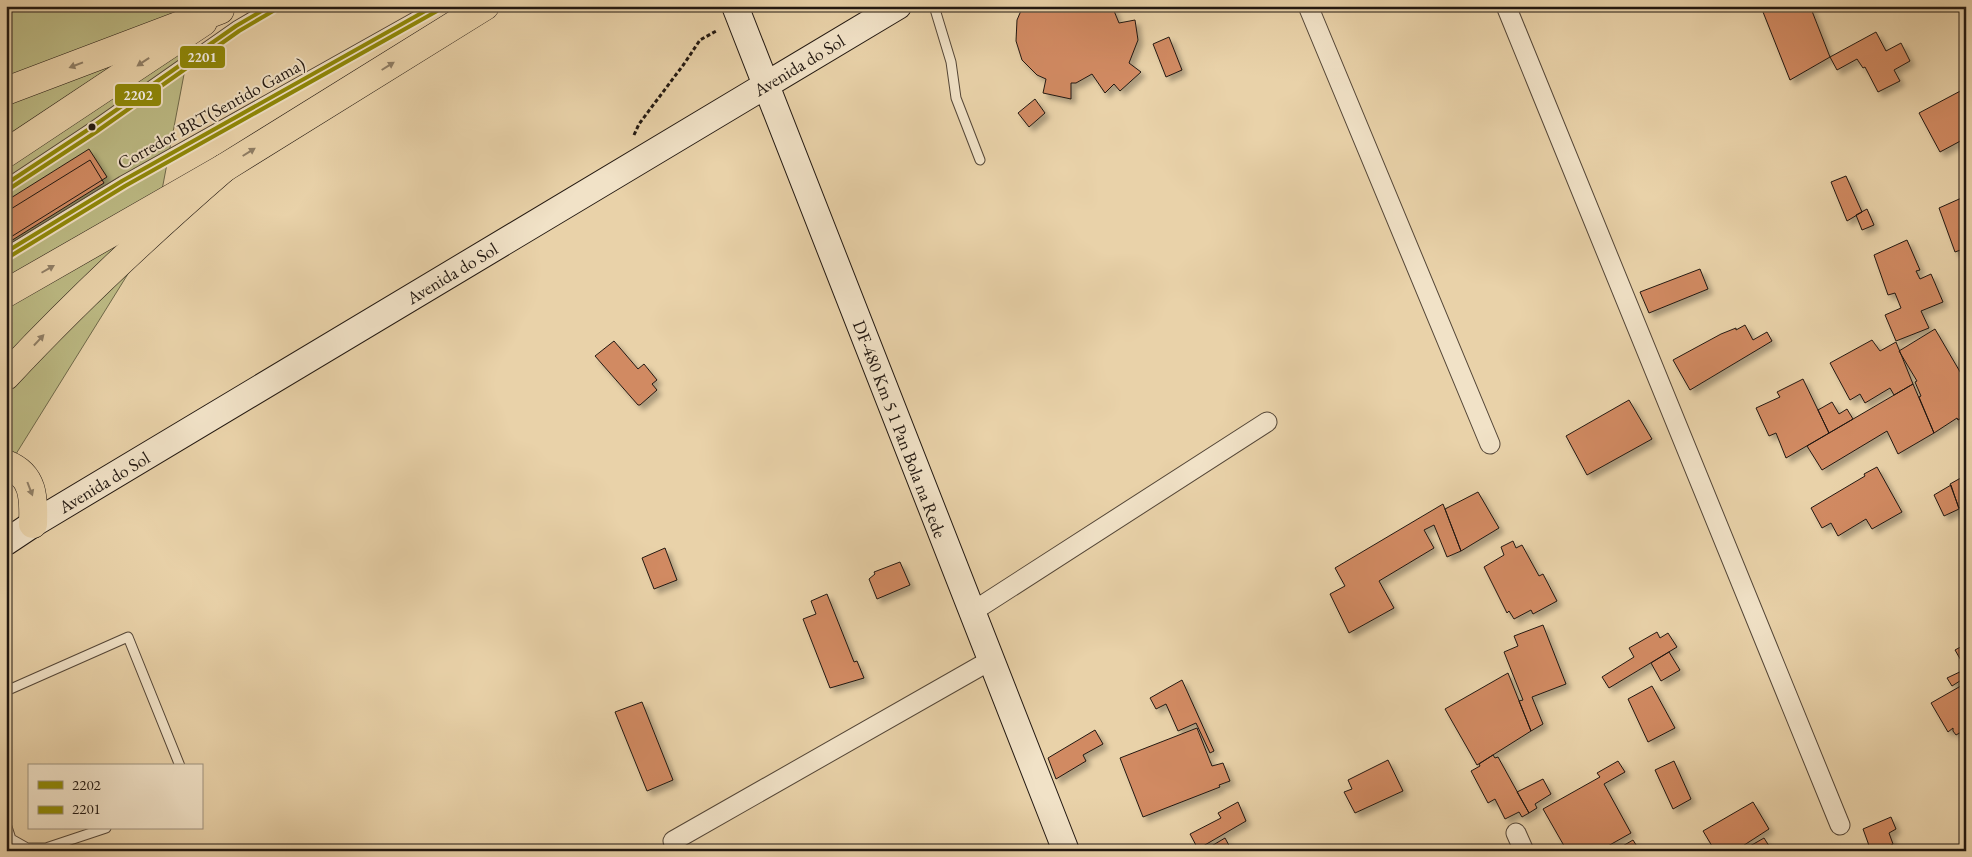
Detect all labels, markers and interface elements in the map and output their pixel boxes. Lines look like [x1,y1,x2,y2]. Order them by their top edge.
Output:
street label: Avenida do Sol [748,29,849,102]
line badge: 2201 [179,45,226,69]
text: 2201 [187,48,217,66]
street label: Corredor BRT(Sentido Gama) [113,52,309,174]
one-way arrow [136,57,149,67]
one-way arrow [69,62,84,69]
one-way arrow [381,62,394,71]
line badge: 2202 [114,83,162,107]
text: 2202 [123,86,153,104]
unlabelled marker [87,122,97,132]
one-way arrow [243,147,256,157]
street label: Avenida do Sol [401,237,502,310]
one-way arrow [42,264,55,273]
street label: DF-480 Km 5 1 Pan Bola na Rede [848,317,952,541]
one-way arrow [33,334,45,346]
street label: Avenida do Sol [53,446,154,519]
one-way arrow [26,482,34,497]
legend [28,764,202,830]
text: 2202 [72,775,102,794]
text: 2201 [72,799,101,818]

